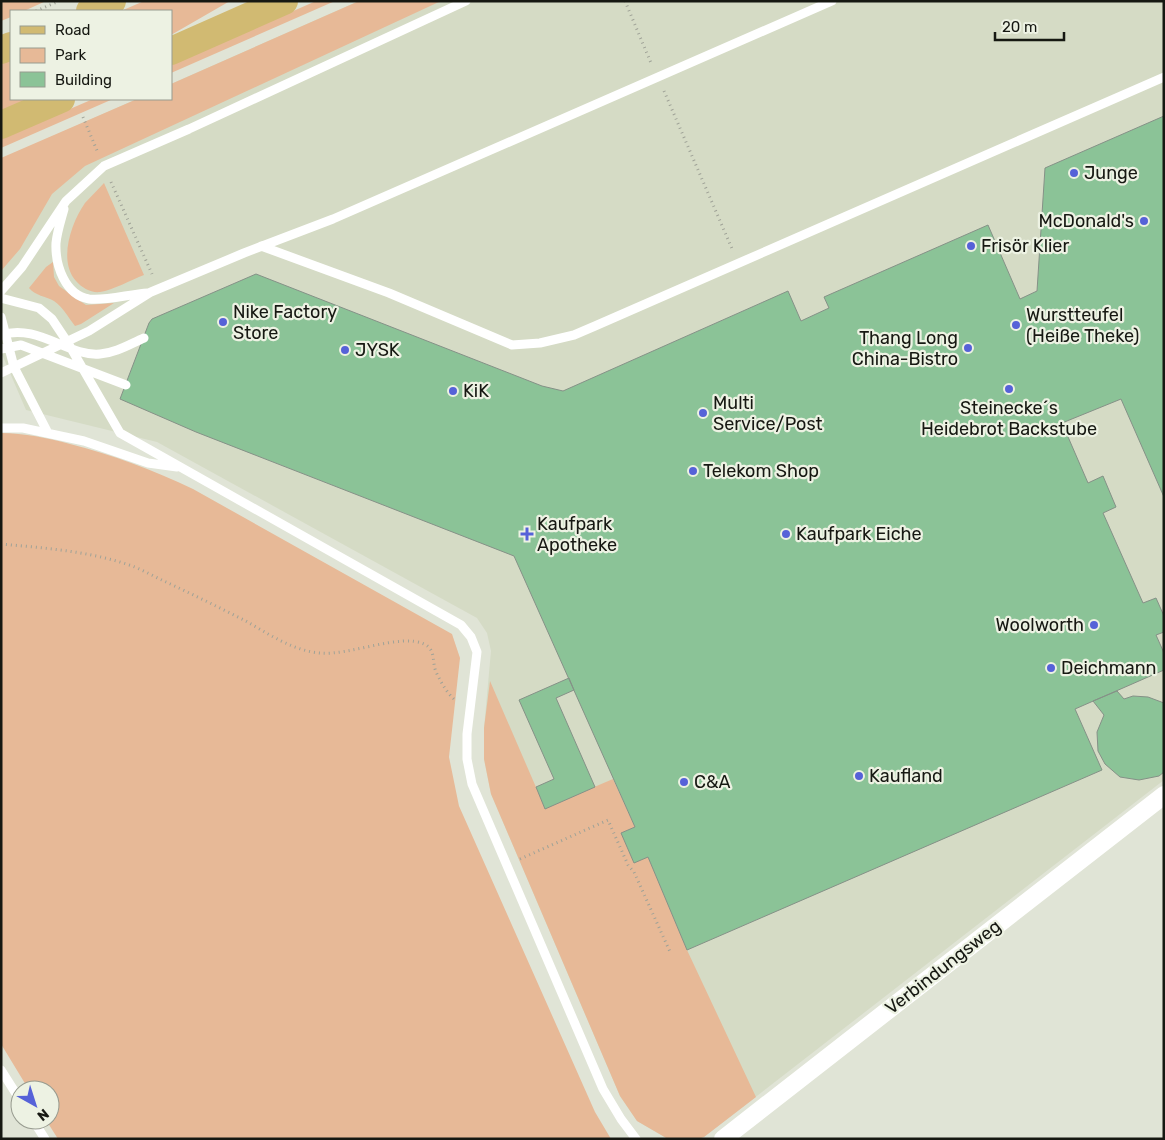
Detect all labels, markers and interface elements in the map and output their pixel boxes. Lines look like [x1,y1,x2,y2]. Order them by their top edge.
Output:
legend [10,10,172,100]
scale bar [995,10,1064,42]
text: 20 m [1002,18,1037,36]
text: Road [55,21,91,39]
text: Park [55,46,86,64]
text: Building [55,71,112,89]
place label: Junge [1084,162,1138,184]
marker: Junge [1068,167,1080,179]
place label: McDonald's [1038,210,1134,232]
marker: McDonald's [1138,215,1150,227]
place label: Frisör Klier [981,235,1069,257]
marker: Frisör Klier [965,240,977,252]
place label: Nike Factory Store [233,301,337,344]
place label: Wurstteufel (Heiße Theke) [1026,304,1139,347]
marker: Nike Factory Store [217,316,229,328]
marker: Wurstteufel (Heiße Theke) [1010,319,1022,331]
place label: Thang Long China-Bistro [852,327,958,370]
place label: JYSK [355,339,400,361]
marker: Thang Long China-Bistro [962,342,974,354]
marker: JYSK [339,344,351,356]
place label: KiK [463,380,489,402]
marker: Steinecke´s Heidebrot Backstube [1003,383,1015,395]
marker: KiK [447,385,459,397]
place label: Multi Service/Post [713,392,823,435]
place label: Steinecke´s Heidebrot Backstube [921,397,1097,440]
marker: Multi Service/Post [697,407,709,419]
place label: Telekom Shop [703,460,819,482]
marker: Telekom Shop [687,465,699,477]
place label: Kaufpark Apotheke [537,513,617,556]
place label: Kaufpark Eiche [796,523,922,545]
marker: Kaufpark Apotheke [521,528,533,540]
marker: Kaufpark Eiche [780,528,792,540]
place label: Woolworth [996,614,1084,636]
marker: Woolworth [1088,619,1100,631]
place label: Deichmann [1061,657,1157,679]
marker: Deichmann [1045,662,1057,674]
place label: Kaufland [869,765,943,787]
marker: Kaufland [853,770,865,782]
place label: C&A [694,771,731,793]
marker: C&A [678,776,690,788]
street label: Verbindungsweg [881,915,1005,1019]
north arrow [10,1080,60,1130]
text: N [34,1105,52,1124]

